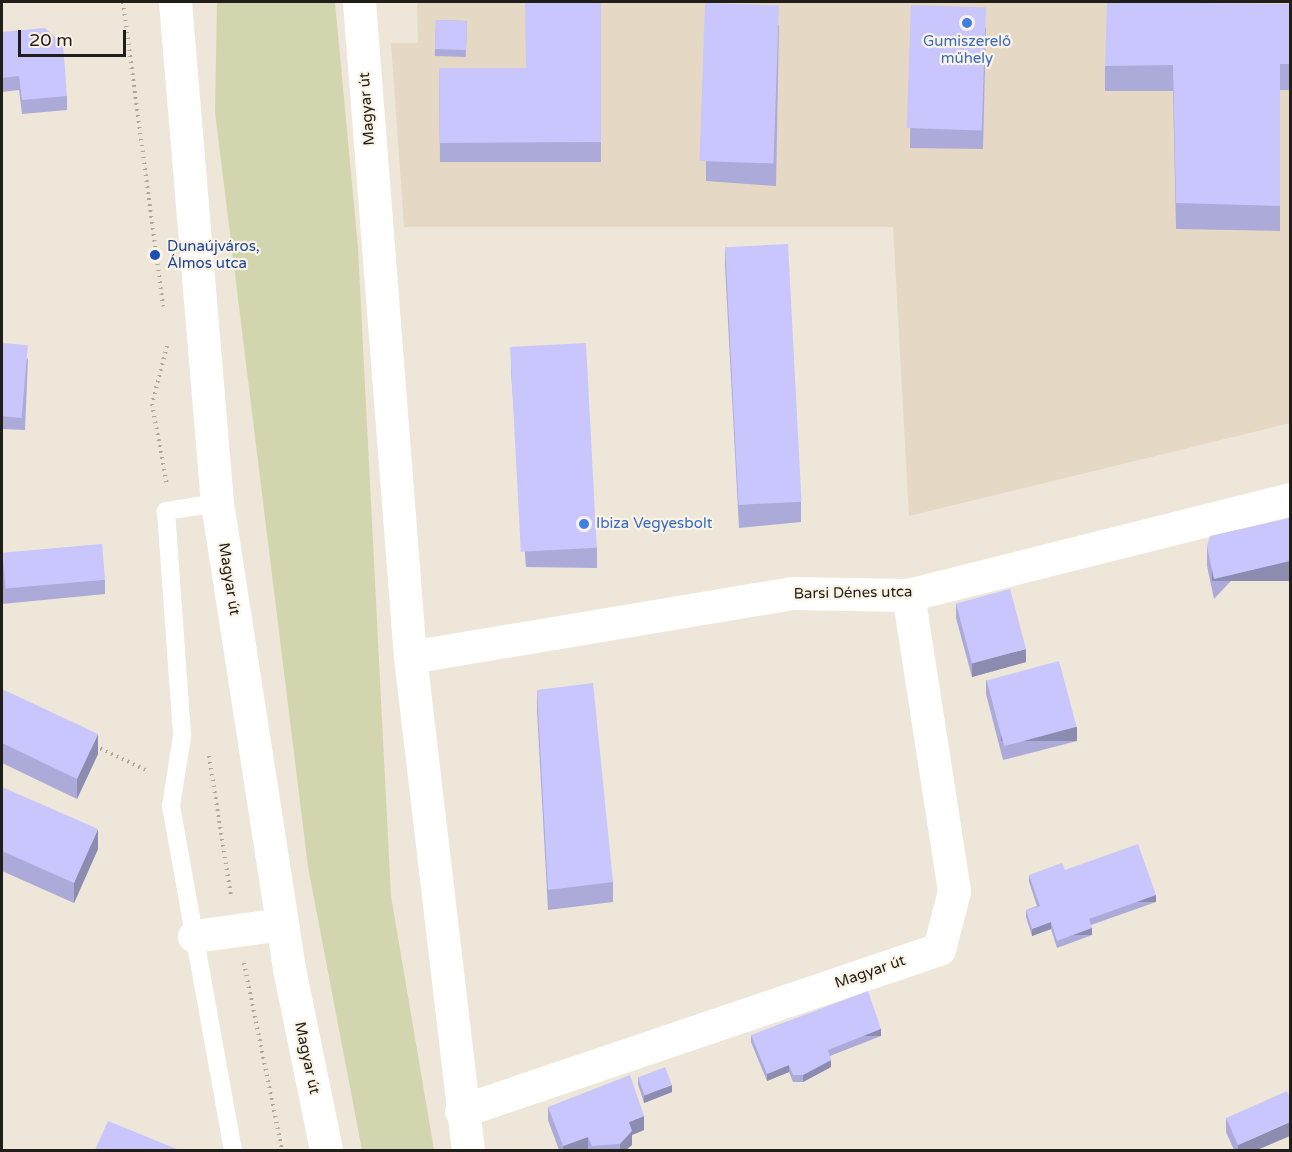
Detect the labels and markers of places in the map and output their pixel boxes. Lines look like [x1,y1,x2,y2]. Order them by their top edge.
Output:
marker: Gumiszerelő műhely [960,16,974,30]
place label: Gumiszerelő műhely [923,32,1011,67]
place label: Dunaújváros, Álmos utca [167,237,260,272]
marker: Dunaújváros, Álmos utca [148,248,162,262]
place label: Ibiza Vegyesbolt [596,515,712,533]
marker: Ibiza Vegyesbolt [577,517,591,531]

